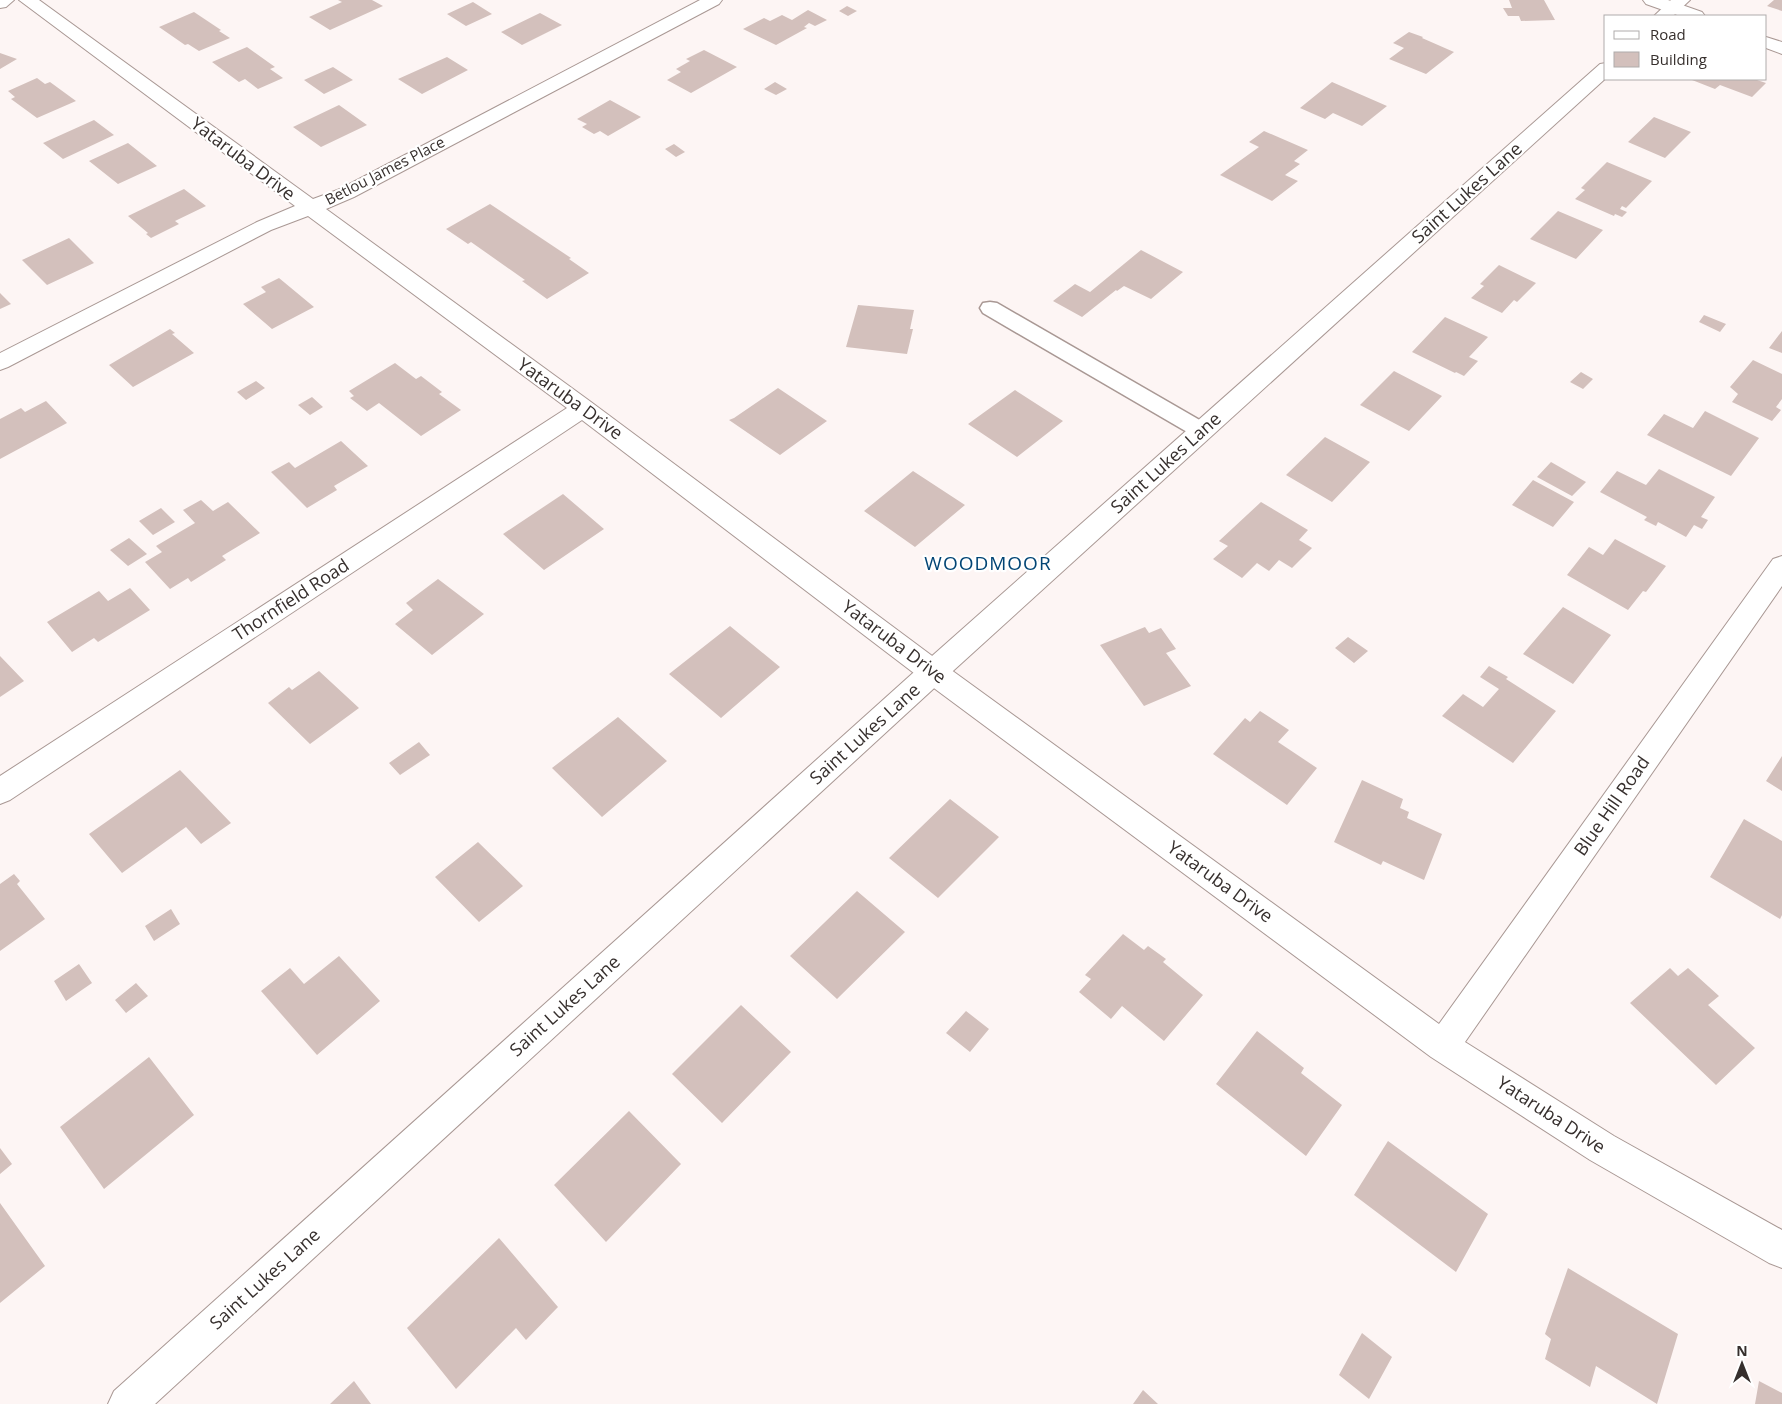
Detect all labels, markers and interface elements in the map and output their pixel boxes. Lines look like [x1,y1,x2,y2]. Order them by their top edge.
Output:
legend [1604,15,1767,80]
text: Road [1650,24,1686,44]
text: Building [1650,49,1707,69]
street label: Yataruba Drive [187,111,301,205]
street label: Betlou James Place [321,131,448,209]
street label: Saint Lukes Lane [1406,136,1527,248]
street label: Yataruba Drive [513,352,628,445]
street label: Saint Lukes Lane [1105,406,1226,518]
district label: WOODMOOR [924,550,1052,576]
street label: Thornfield Road [228,553,353,646]
street label: Yataruba Drive [838,594,952,688]
street label: Saint Lukes Lane [804,677,925,789]
street label: Blue Hill Road [1568,751,1654,860]
street label: Yataruba Drive [1163,835,1278,928]
street label: Saint Lukes Lane [504,949,625,1061]
street label: Yataruba Drive [1493,1070,1610,1158]
street label: Saint Lukes Lane [204,1222,325,1334]
north arrow [1717,1339,1767,1389]
text: N [1736,1341,1748,1360]

